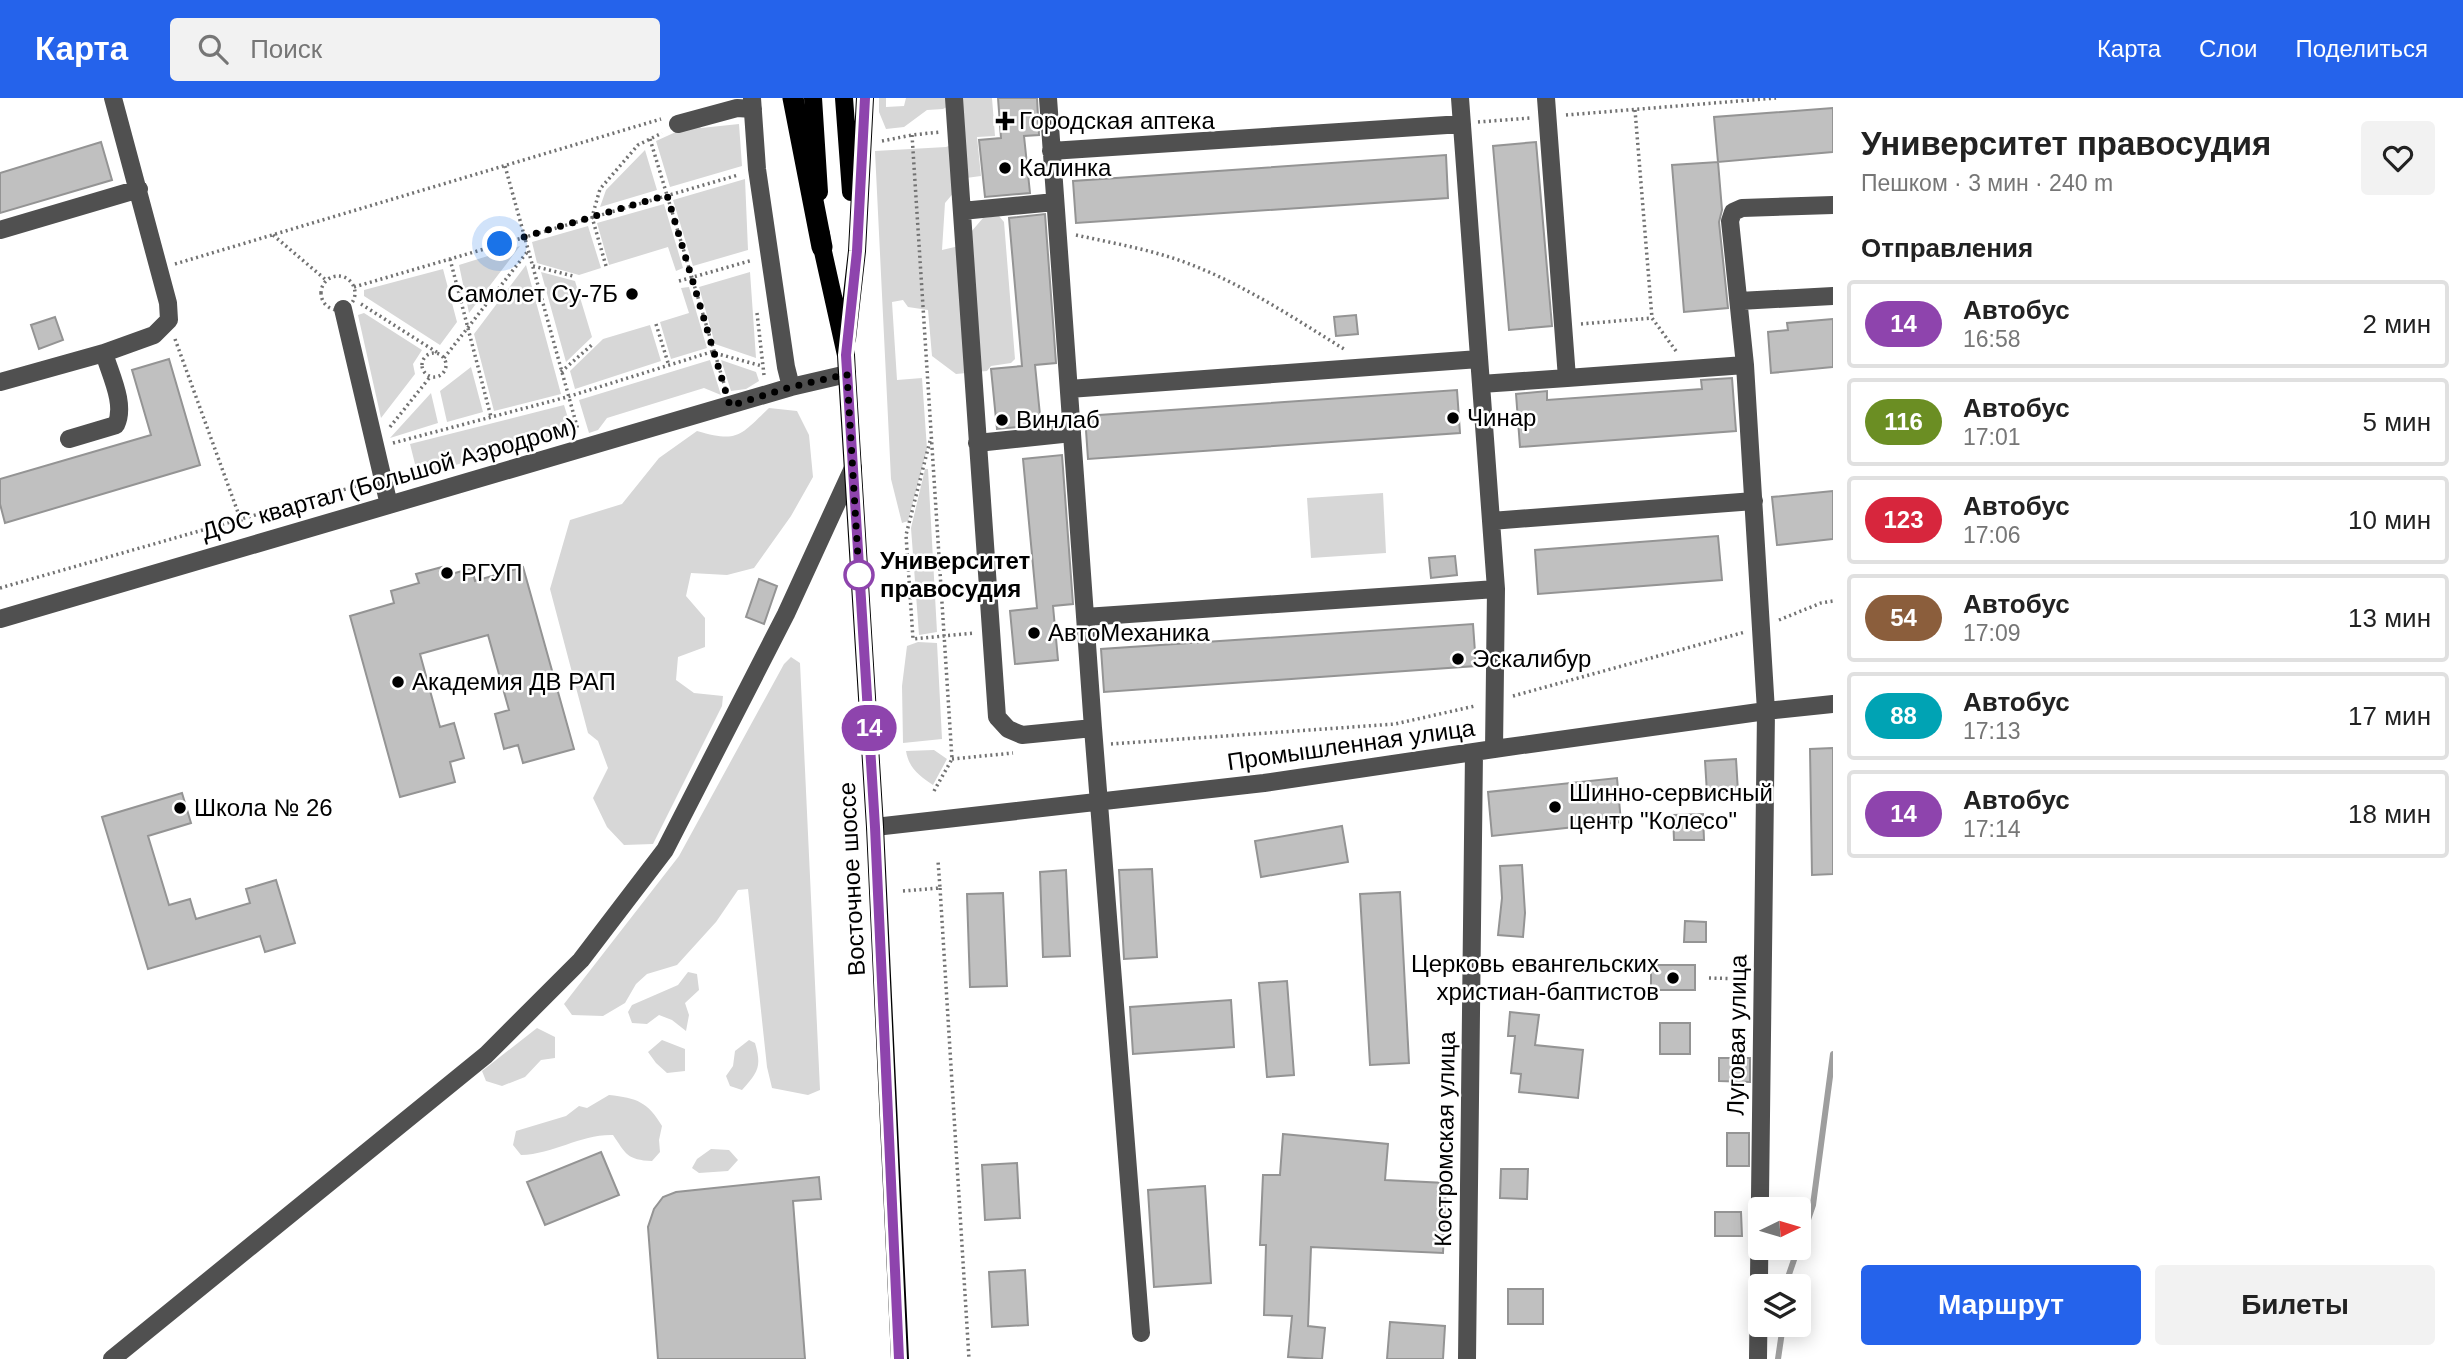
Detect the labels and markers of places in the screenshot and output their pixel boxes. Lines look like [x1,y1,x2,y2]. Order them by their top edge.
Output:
place label: Городская аптека [1019,107,1215,134]
marker: Городская аптека [997,113,1013,129]
place label: Калинка [1019,154,1112,181]
marker: Калинка [997,160,1013,176]
place label: Самолет Су-7Б [447,280,618,307]
marker: Самолет Су-7Б [624,286,640,302]
place label: Чинар [1467,404,1536,431]
place label: Винлаб [1016,406,1100,433]
marker: Чинар [1445,410,1461,426]
marker: Винлаб [994,412,1010,428]
place label: Университет правосудия [880,547,1031,602]
place label: РГУП [461,559,523,586]
marker: Университет правосудия [844,560,874,590]
marker: РГУП [439,565,455,581]
place label: АвтоМеханика [1048,619,1210,646]
marker: АвтоМеханика [1026,625,1042,641]
place label: Эскалибур [1472,645,1591,672]
marker: Эскалибур [1450,651,1466,667]
place label: Академия ДВ РАП [412,668,616,695]
marker: Академия ДВ РАП [390,674,406,690]
place label: Шинно-сервисный центр "Колесо" [1569,779,1773,834]
place label: Школа № 26 [194,794,333,821]
marker: Шинно-сервисный центр "Колесо" [1547,799,1563,815]
marker: Школа № 26 [172,800,188,816]
place label: Церковь евангельских христиан-баптистов [1411,950,1659,1005]
marker: Церковь евангельских христиан-баптистов [1665,970,1681,986]

